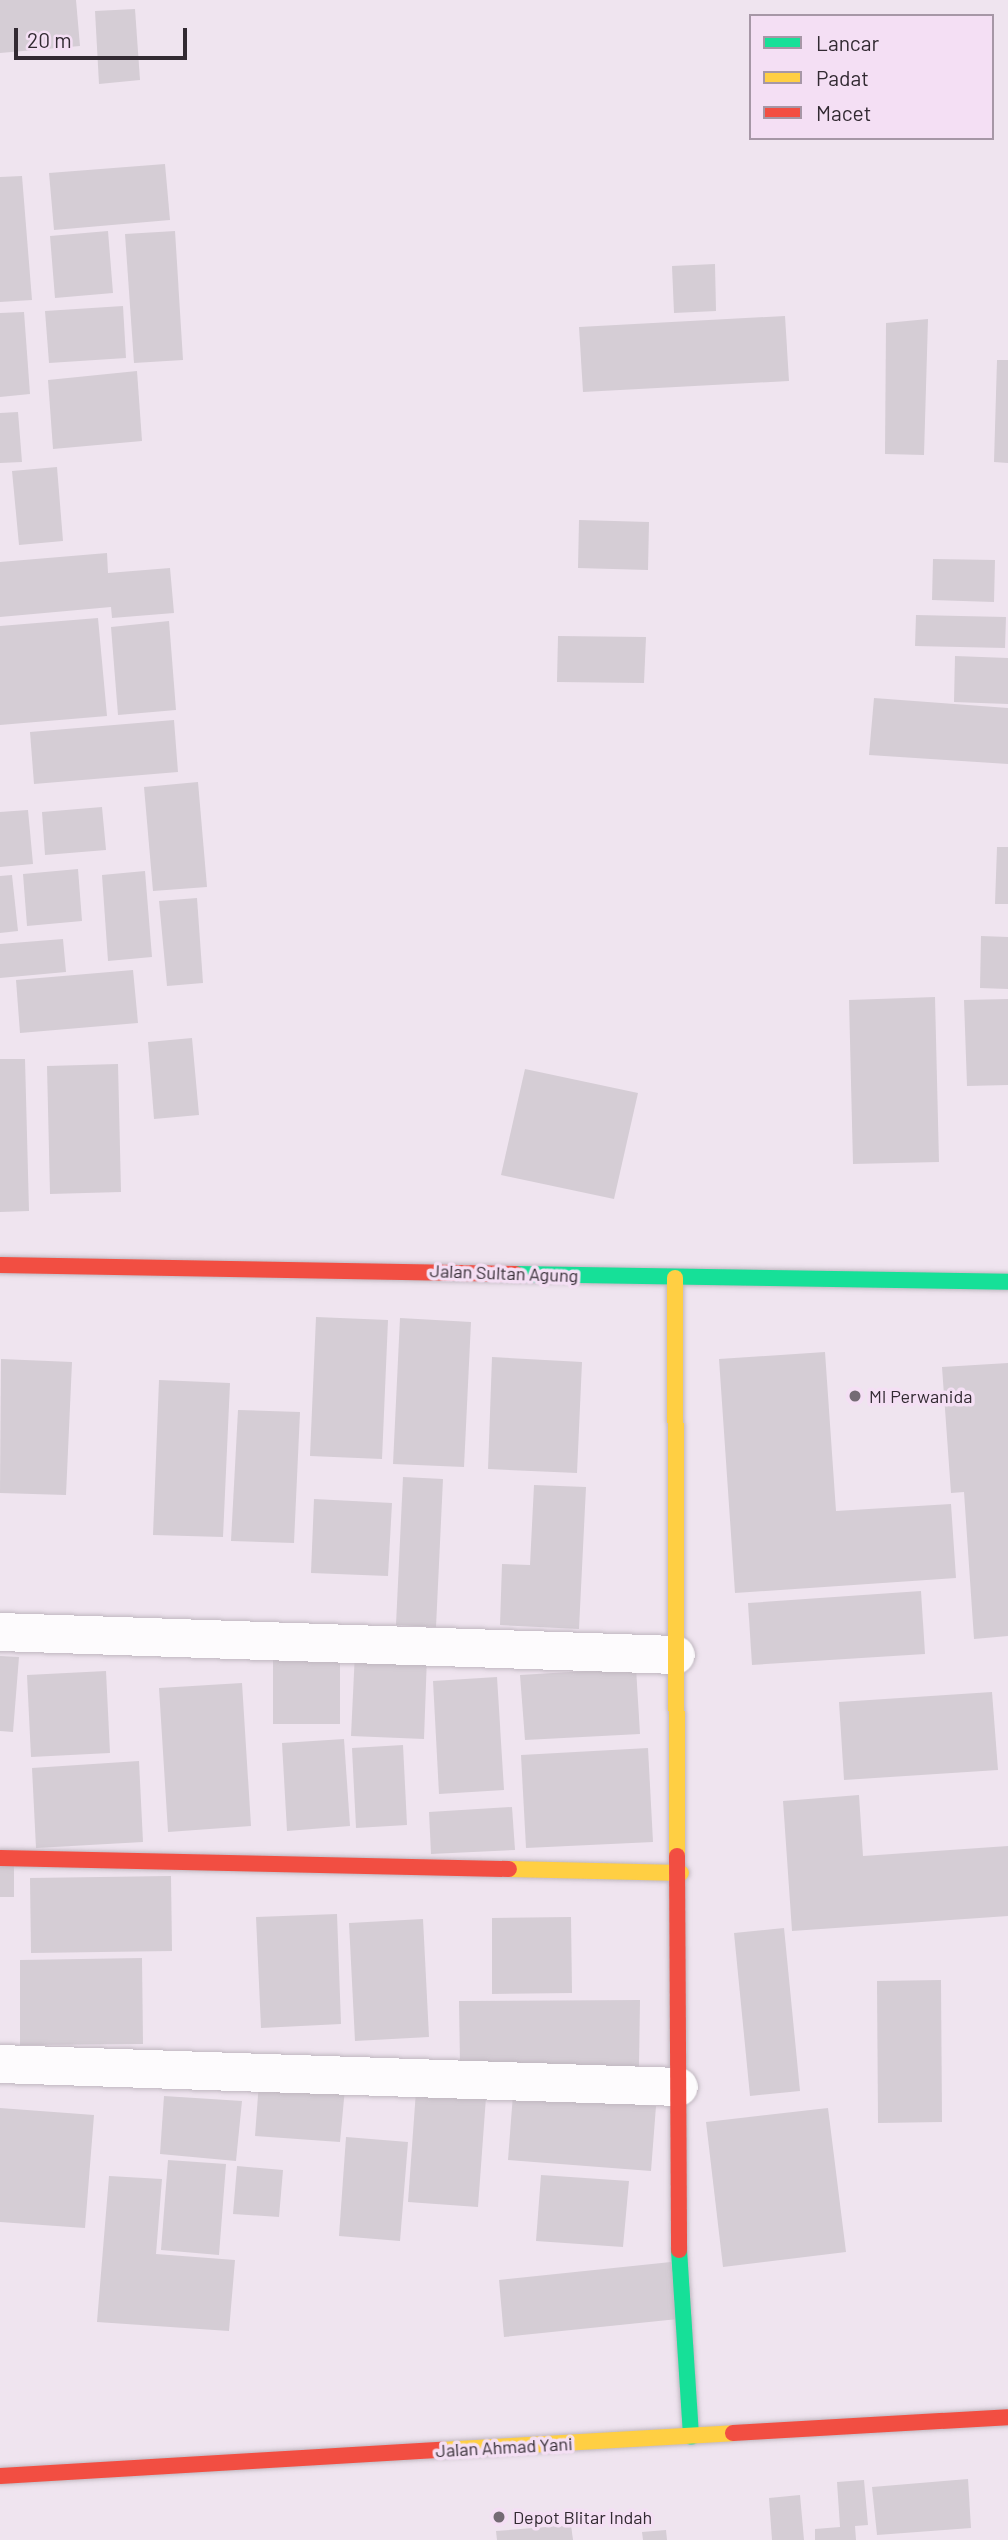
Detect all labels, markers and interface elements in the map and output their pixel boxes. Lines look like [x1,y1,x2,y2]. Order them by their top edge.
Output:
scale bar [18,14,191,58]
legend [749,14,994,140]
text: 20 m [27,27,72,52]
text: Lancar [816,30,879,55]
text: Padat [816,65,869,90]
text: Macet [816,100,871,125]
street label: Jalan Sultan Agung [429,1260,579,1286]
place label: MI Perwanida [869,1385,972,1407]
marker: MI Perwanida [847,1388,863,1404]
street label: Jalan Ahmad Yani [435,2433,573,2461]
place label: Depot Blitar Indah [513,2506,652,2528]
marker: Depot Blitar Indah [491,2509,507,2525]

